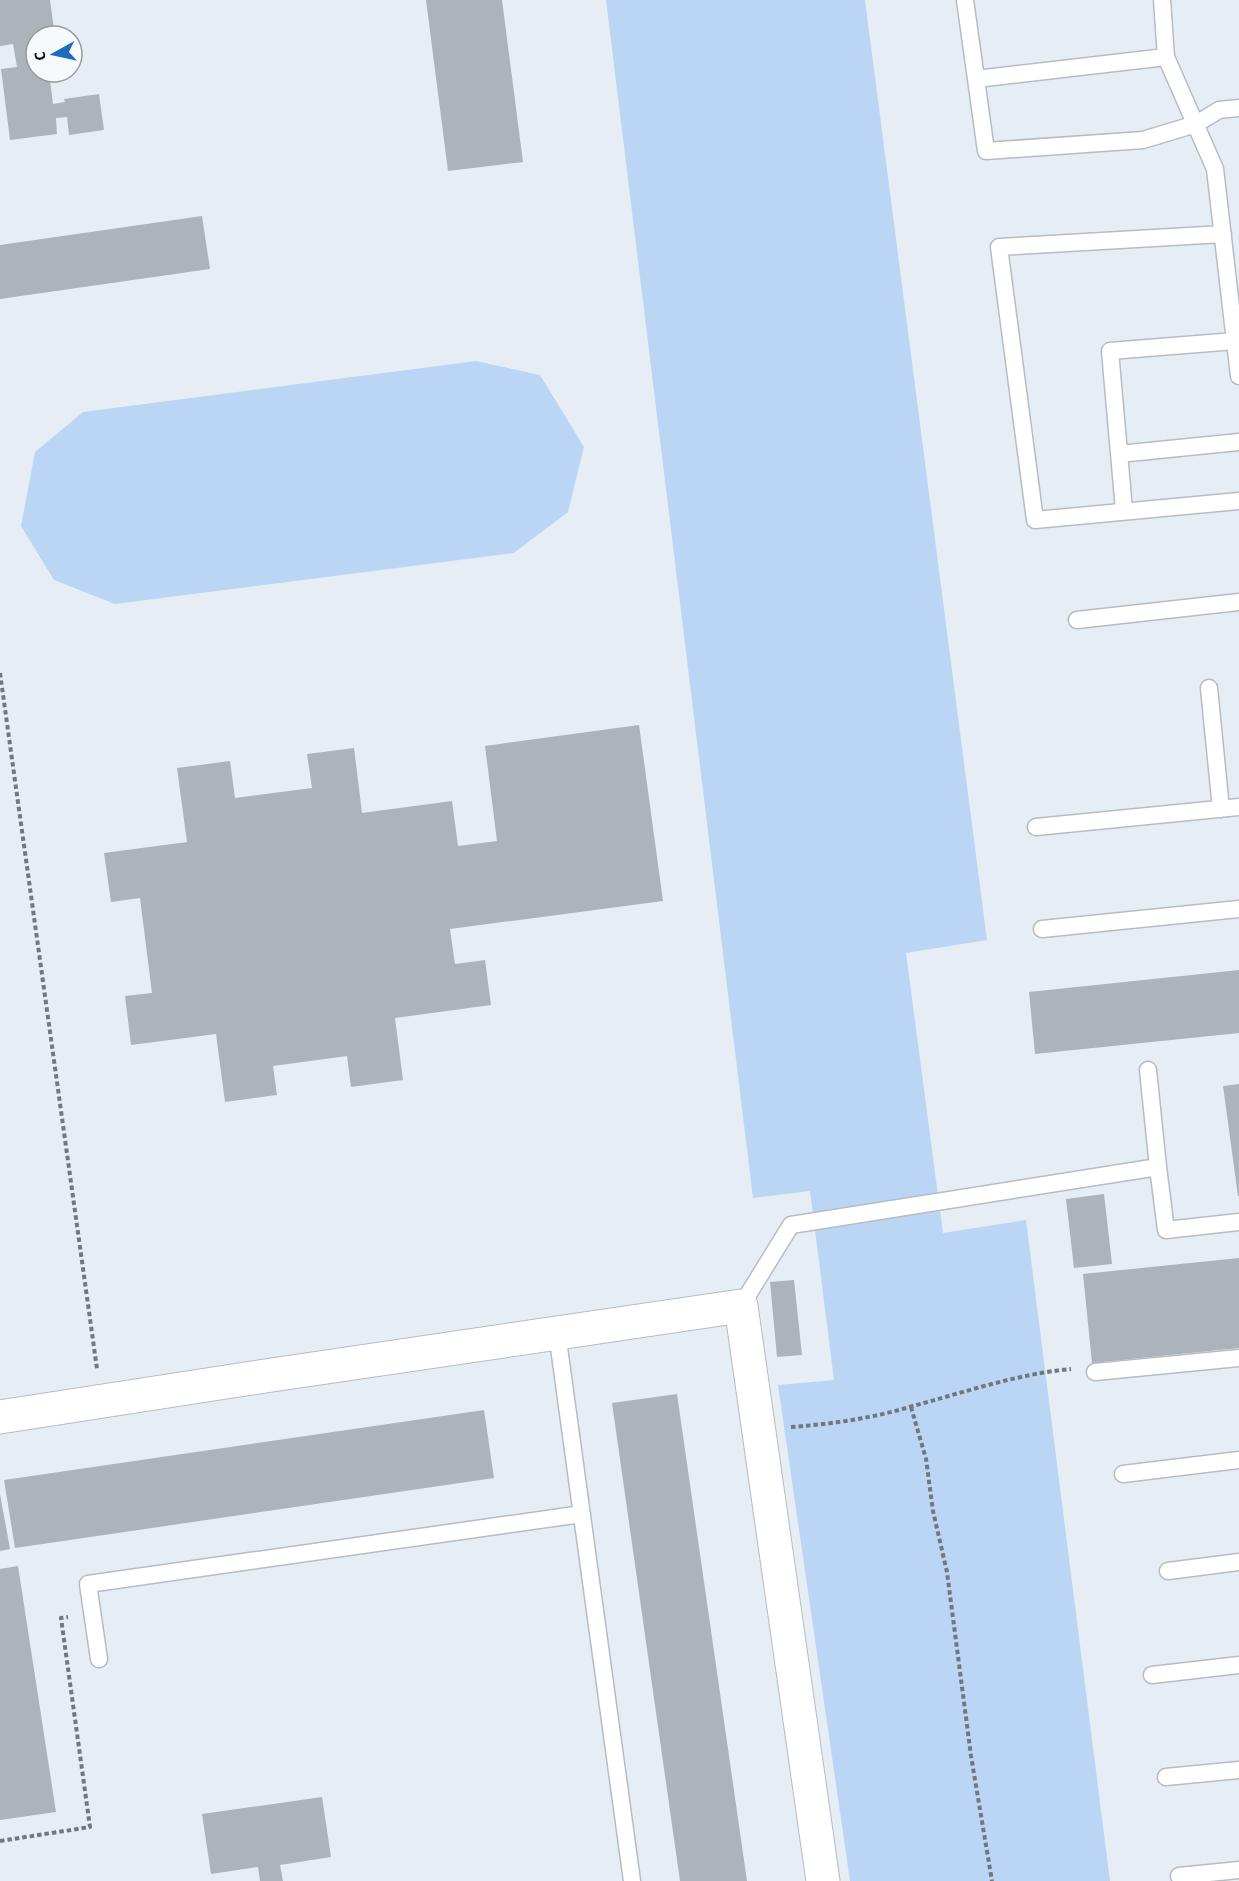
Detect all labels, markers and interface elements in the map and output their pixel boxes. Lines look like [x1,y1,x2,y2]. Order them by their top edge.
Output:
north arrow [24,24,84,84]
text: С [32,50,49,61]

